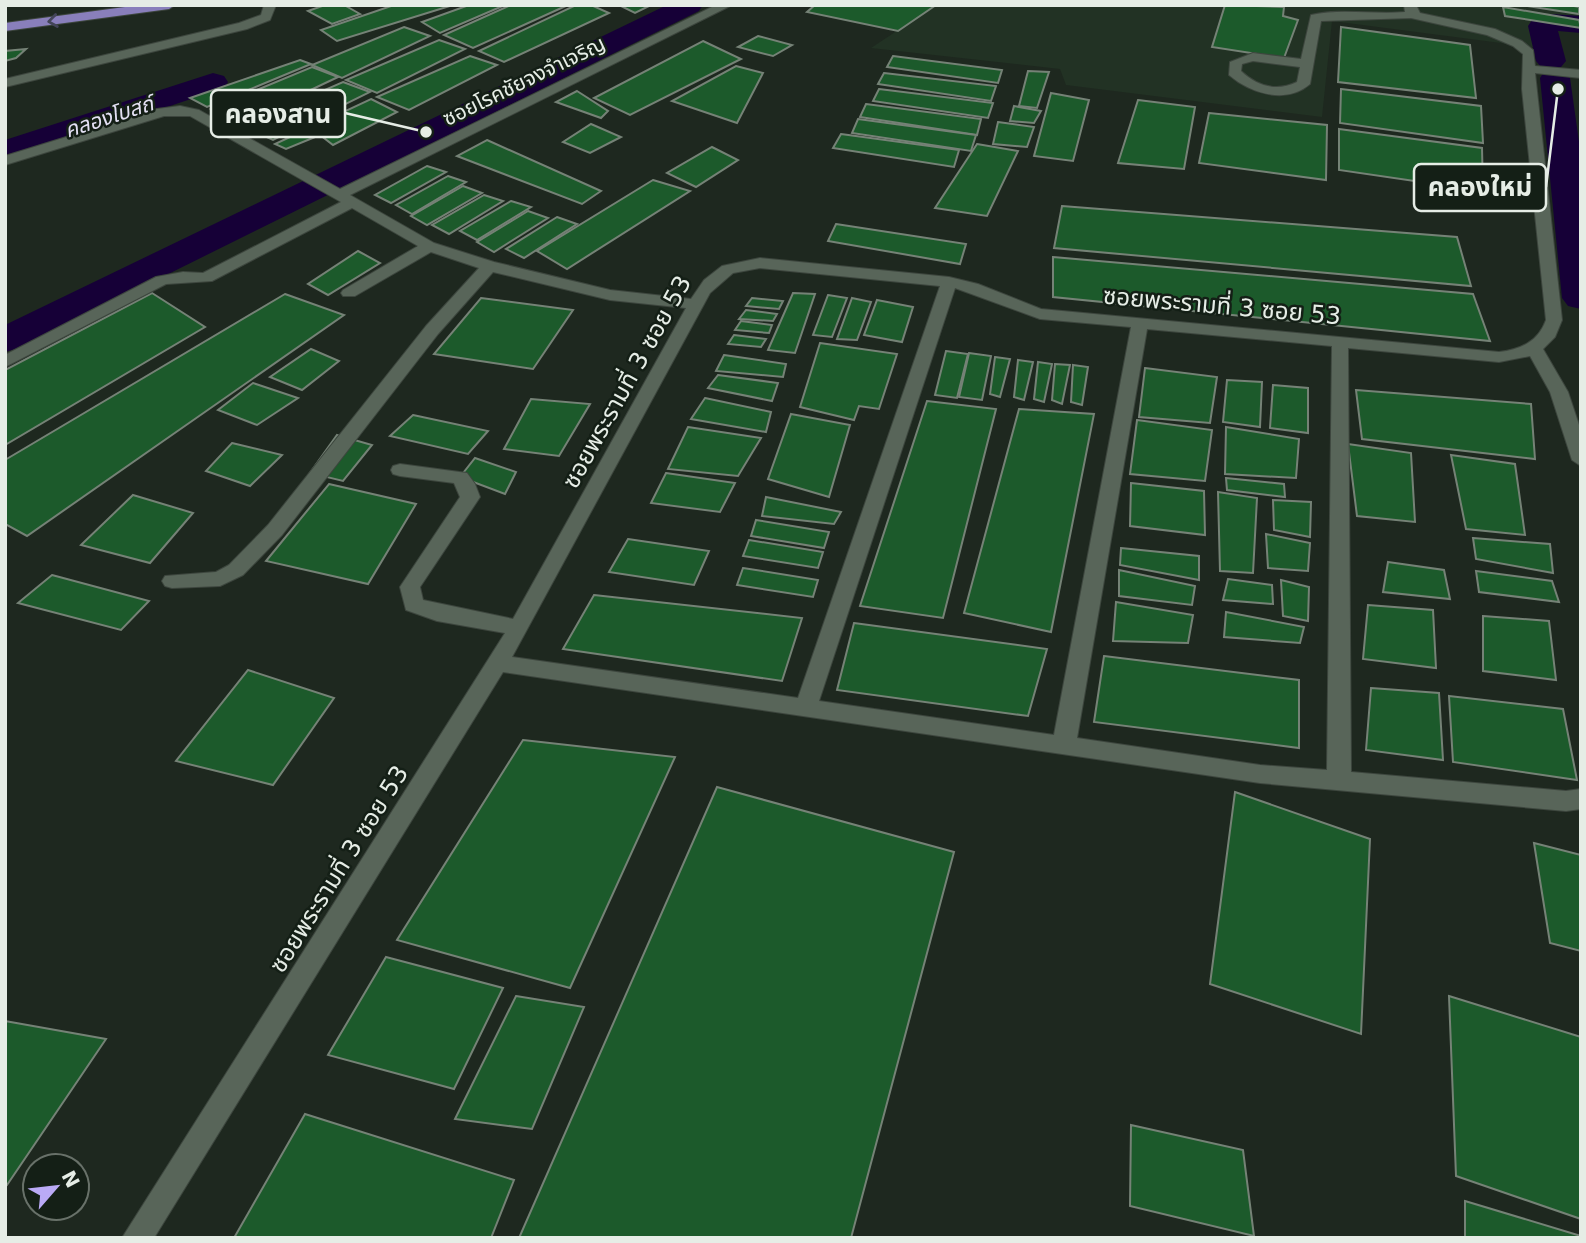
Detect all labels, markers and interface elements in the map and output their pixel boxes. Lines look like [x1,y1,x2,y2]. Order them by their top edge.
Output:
one-way arrow [47,13,59,28]
street label: ซอยโรคชัยจงจำเจริญ [439,31,609,131]
water label: คลองโบสถ์ [62,90,160,143]
callout: คลองสาน [211,90,345,137]
text: คลองสาน [225,99,331,129]
callout: คลองใหม่ [1414,164,1546,211]
text: คลองใหม่ [1428,172,1532,202]
street label: ซอยพระรามที่ 3 ซอย 53 [554,269,697,493]
street label: ซอยพระรามที่ 3 ซอย 53 [1102,279,1342,330]
street label: ซอยพระรามที่ 3 ซอย 53 [261,759,414,978]
north arrow [21,1152,91,1222]
text: N [58,1167,84,1191]

